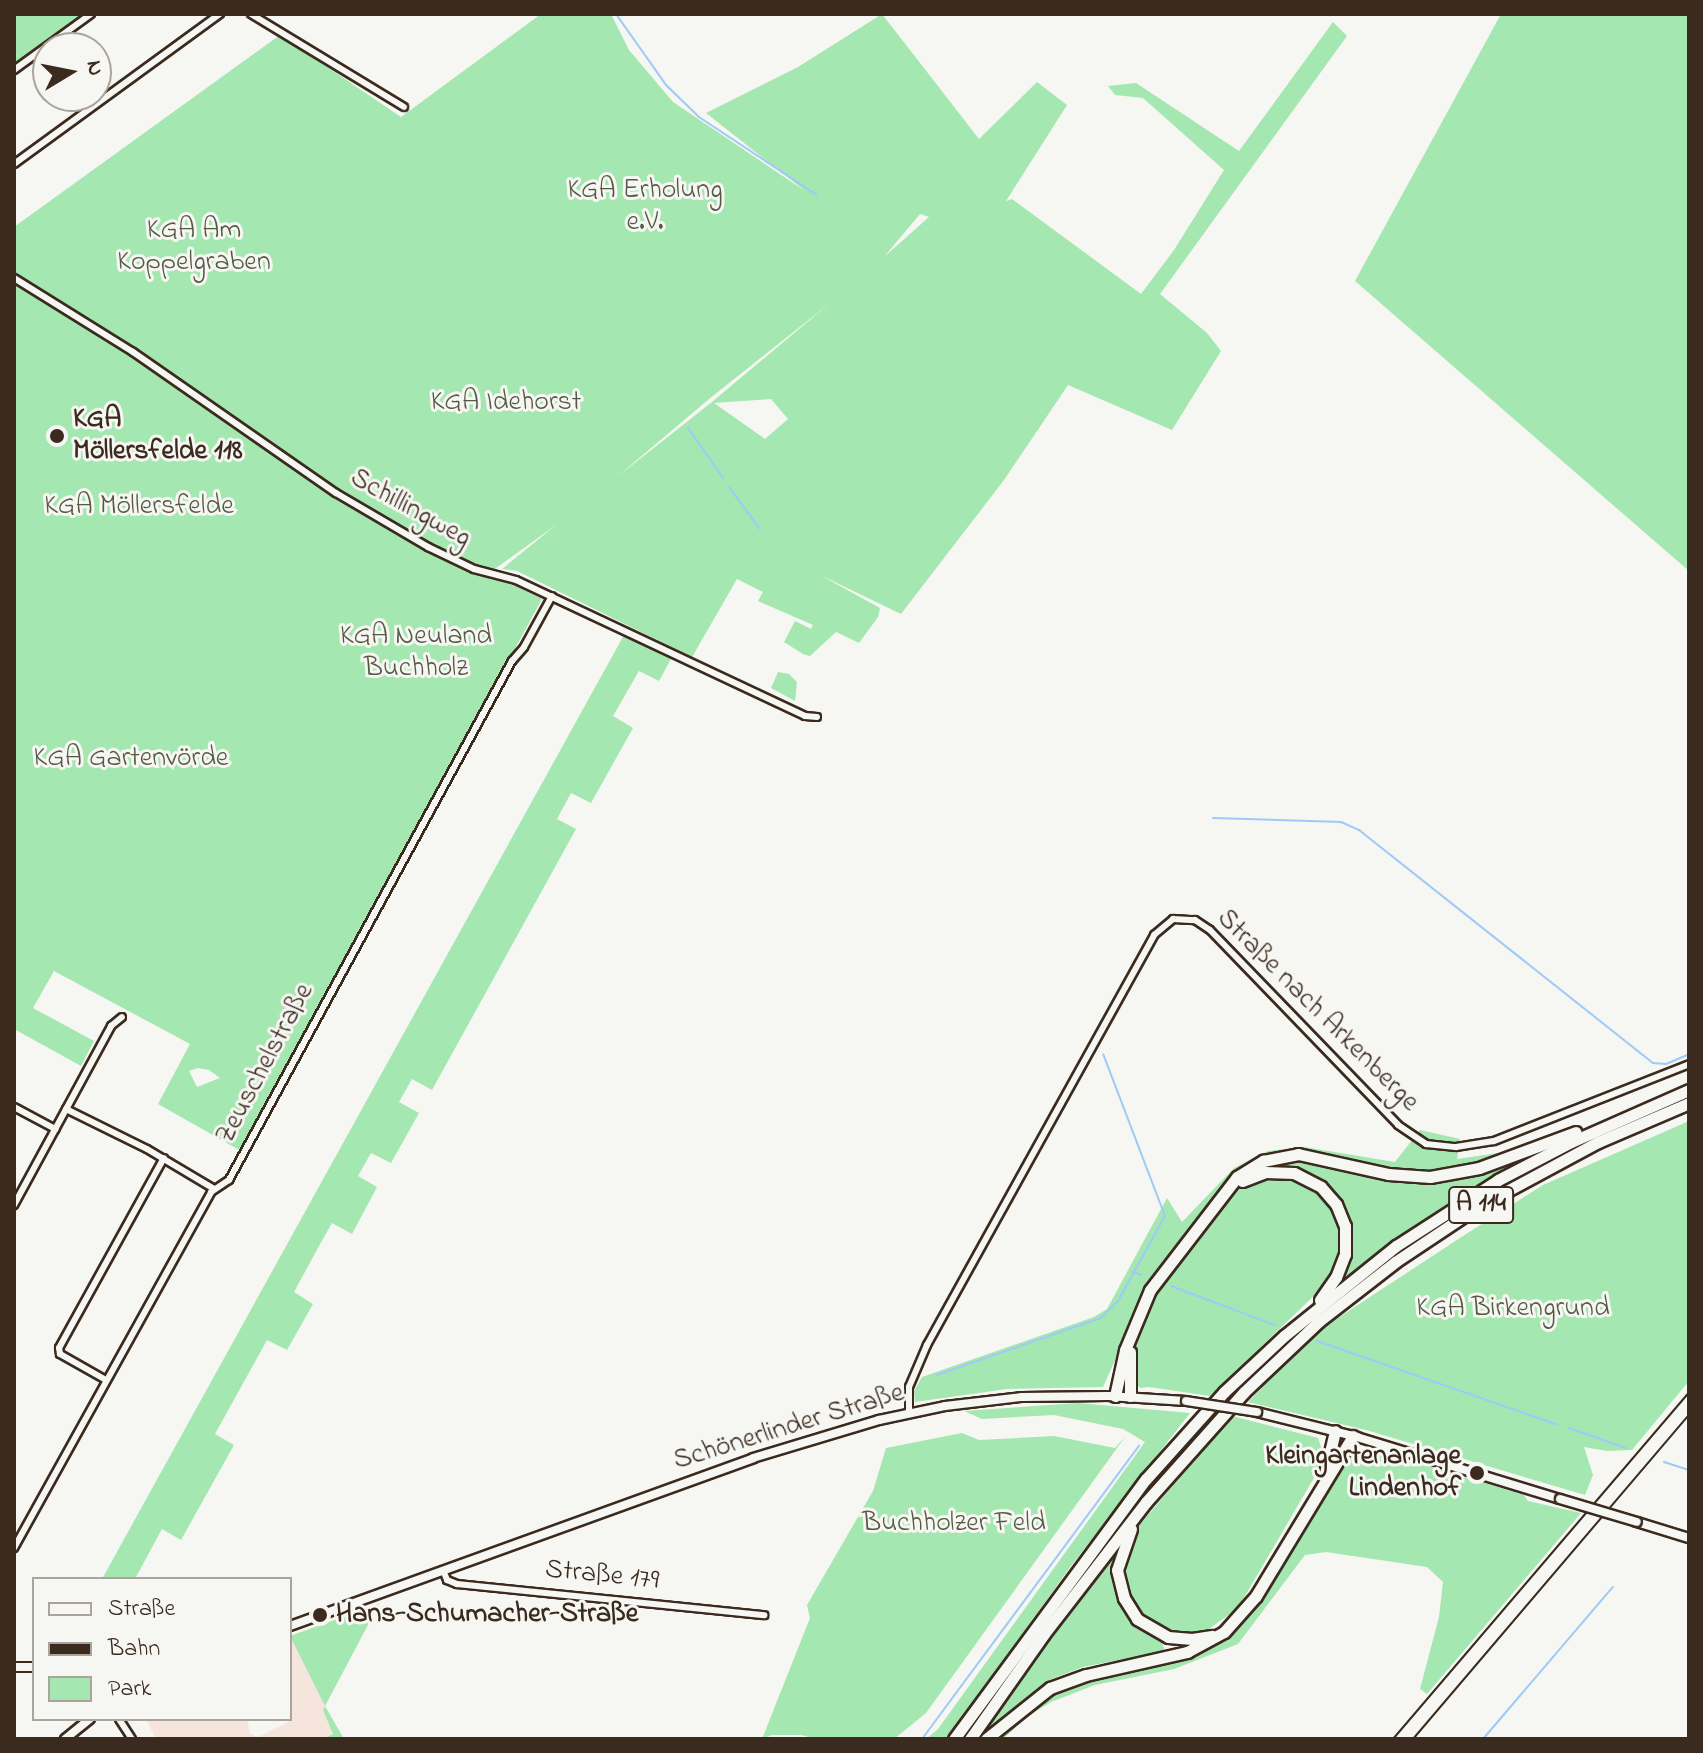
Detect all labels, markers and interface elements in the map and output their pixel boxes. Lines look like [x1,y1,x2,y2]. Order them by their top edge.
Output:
north arrow [32,32,112,112]
text: N [77,58,111,78]
park label: KGA Erholung e.V. [567,174,723,240]
park label: KGA Am Koppelgraben [117,214,271,280]
park label: KGA Idehorst [431,386,581,420]
place label: KGA Möllersfelde 118 [73,403,242,469]
marker: KGA Möllersfelde 118 [48,427,66,445]
street label: Schillingweg [344,462,476,556]
park label: KGA Möllersfelde [44,490,234,524]
park label: KGA Neuland Buchholz [340,620,492,686]
park label: KGA Gartenvörde [34,742,228,776]
street label: Straße nach Arkenberge [1209,903,1425,1119]
street label: Zeuschelstraße [210,978,322,1150]
road number: A 114 [1447,1183,1515,1227]
park label: KGA Birkengrund [1416,1292,1610,1326]
street label: Schönerlinder Straße [670,1377,908,1479]
place label: Kleingartenanlage Lindenhof [1265,1440,1461,1506]
marker: Kleingartenanlage Lindenhof [1468,1464,1486,1482]
park label: Buchholzer Feld [862,1507,1046,1541]
street label: Straße 179 [543,1553,661,1599]
legend [32,1577,292,1721]
text: Straße [108,1592,175,1627]
place label: Hans-Schumacher-Straße [336,1598,638,1632]
marker: Hans-Schumacher-Straße [311,1606,329,1624]
text: Bahn [108,1632,160,1667]
text: Park [108,1672,151,1707]

